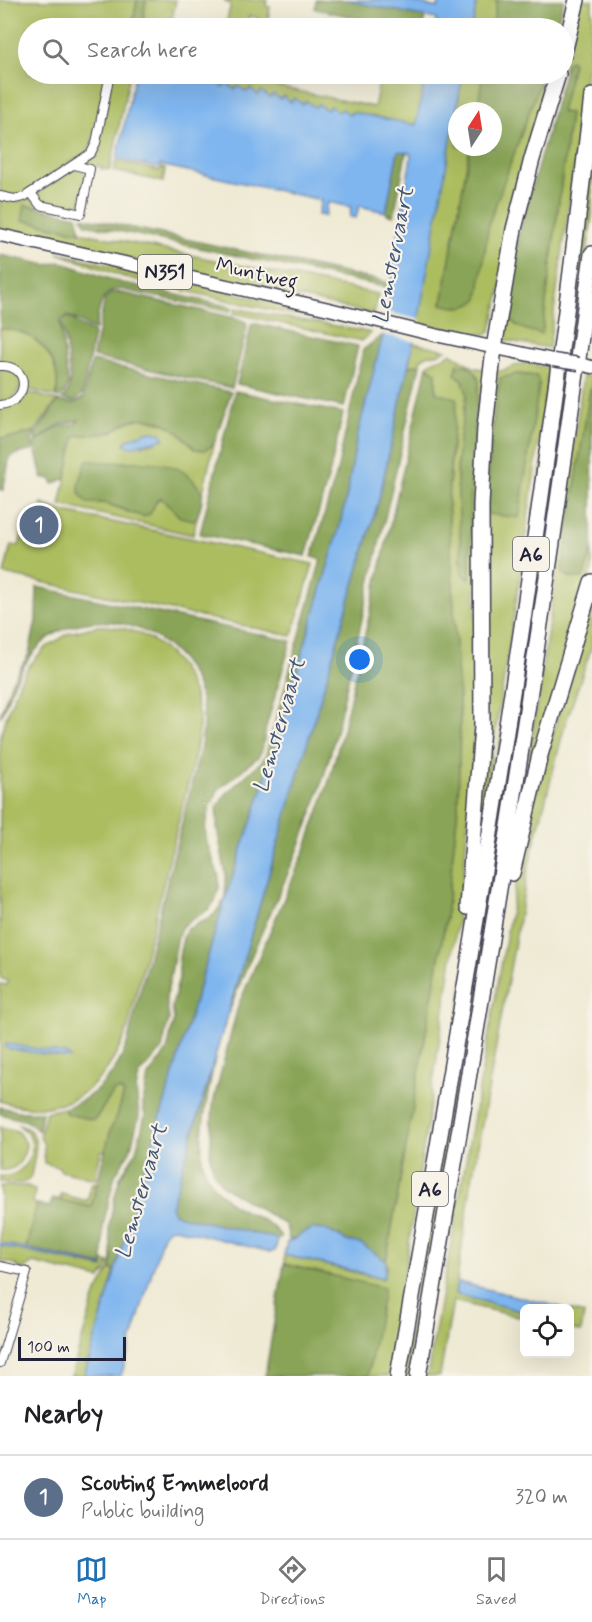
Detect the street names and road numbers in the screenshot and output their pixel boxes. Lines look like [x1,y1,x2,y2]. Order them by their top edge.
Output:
street label: Muntweg [212,251,301,299]
road number: N351 [138,255,192,289]
road number: A6 [513,537,549,571]
road number: A6 [412,1172,448,1206]

